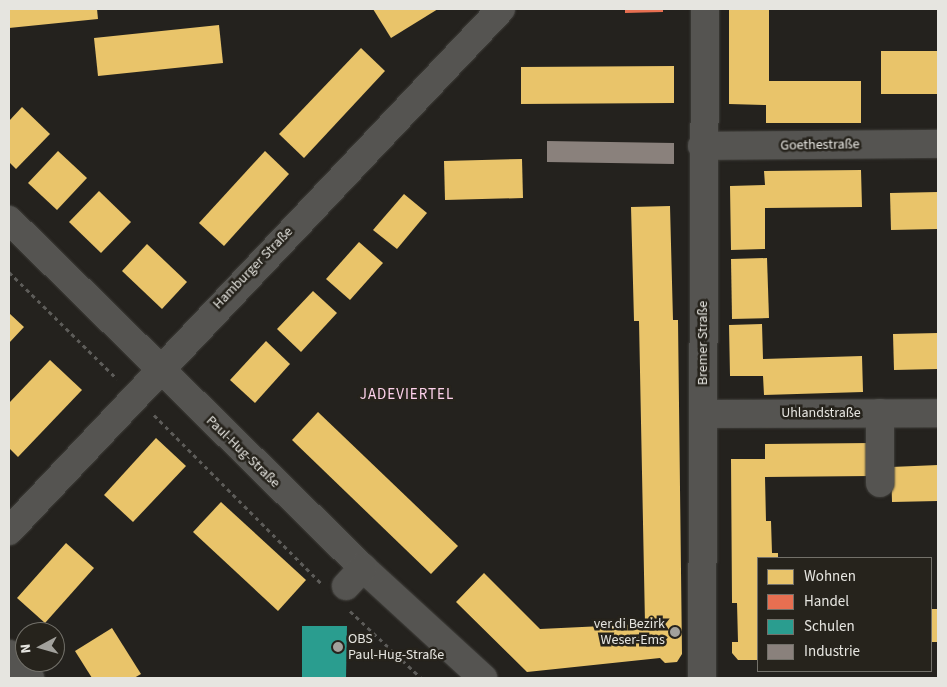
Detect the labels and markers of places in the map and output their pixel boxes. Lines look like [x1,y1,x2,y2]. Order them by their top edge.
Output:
place label: ver.di Bezirk Weser-Ems [594,616,665,648]
marker: ver.di Bezirk Weser-Ems [669,626,681,638]
place label: OBS Paul-Hug-Straße [348,631,444,664]
marker: OBS Paul-Hug-Straße [332,641,344,653]

